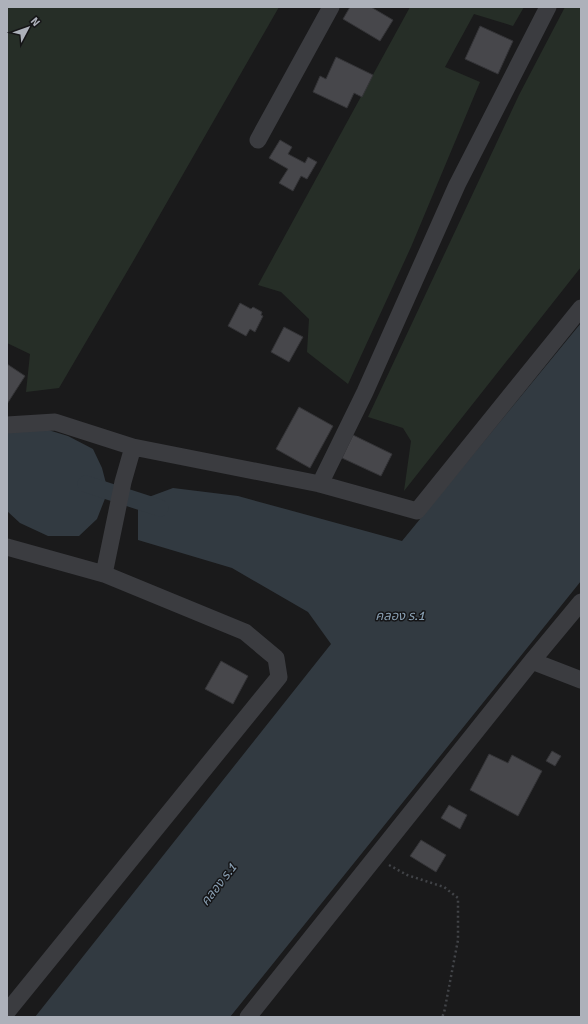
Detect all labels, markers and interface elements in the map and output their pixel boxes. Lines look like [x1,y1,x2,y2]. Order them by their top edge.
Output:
north arrow [8,8,48,48]
text: N [28,15,43,29]
water label: คลอง ร.1 [375,608,425,624]
water label: คลอง ร.1 [197,860,240,909]

